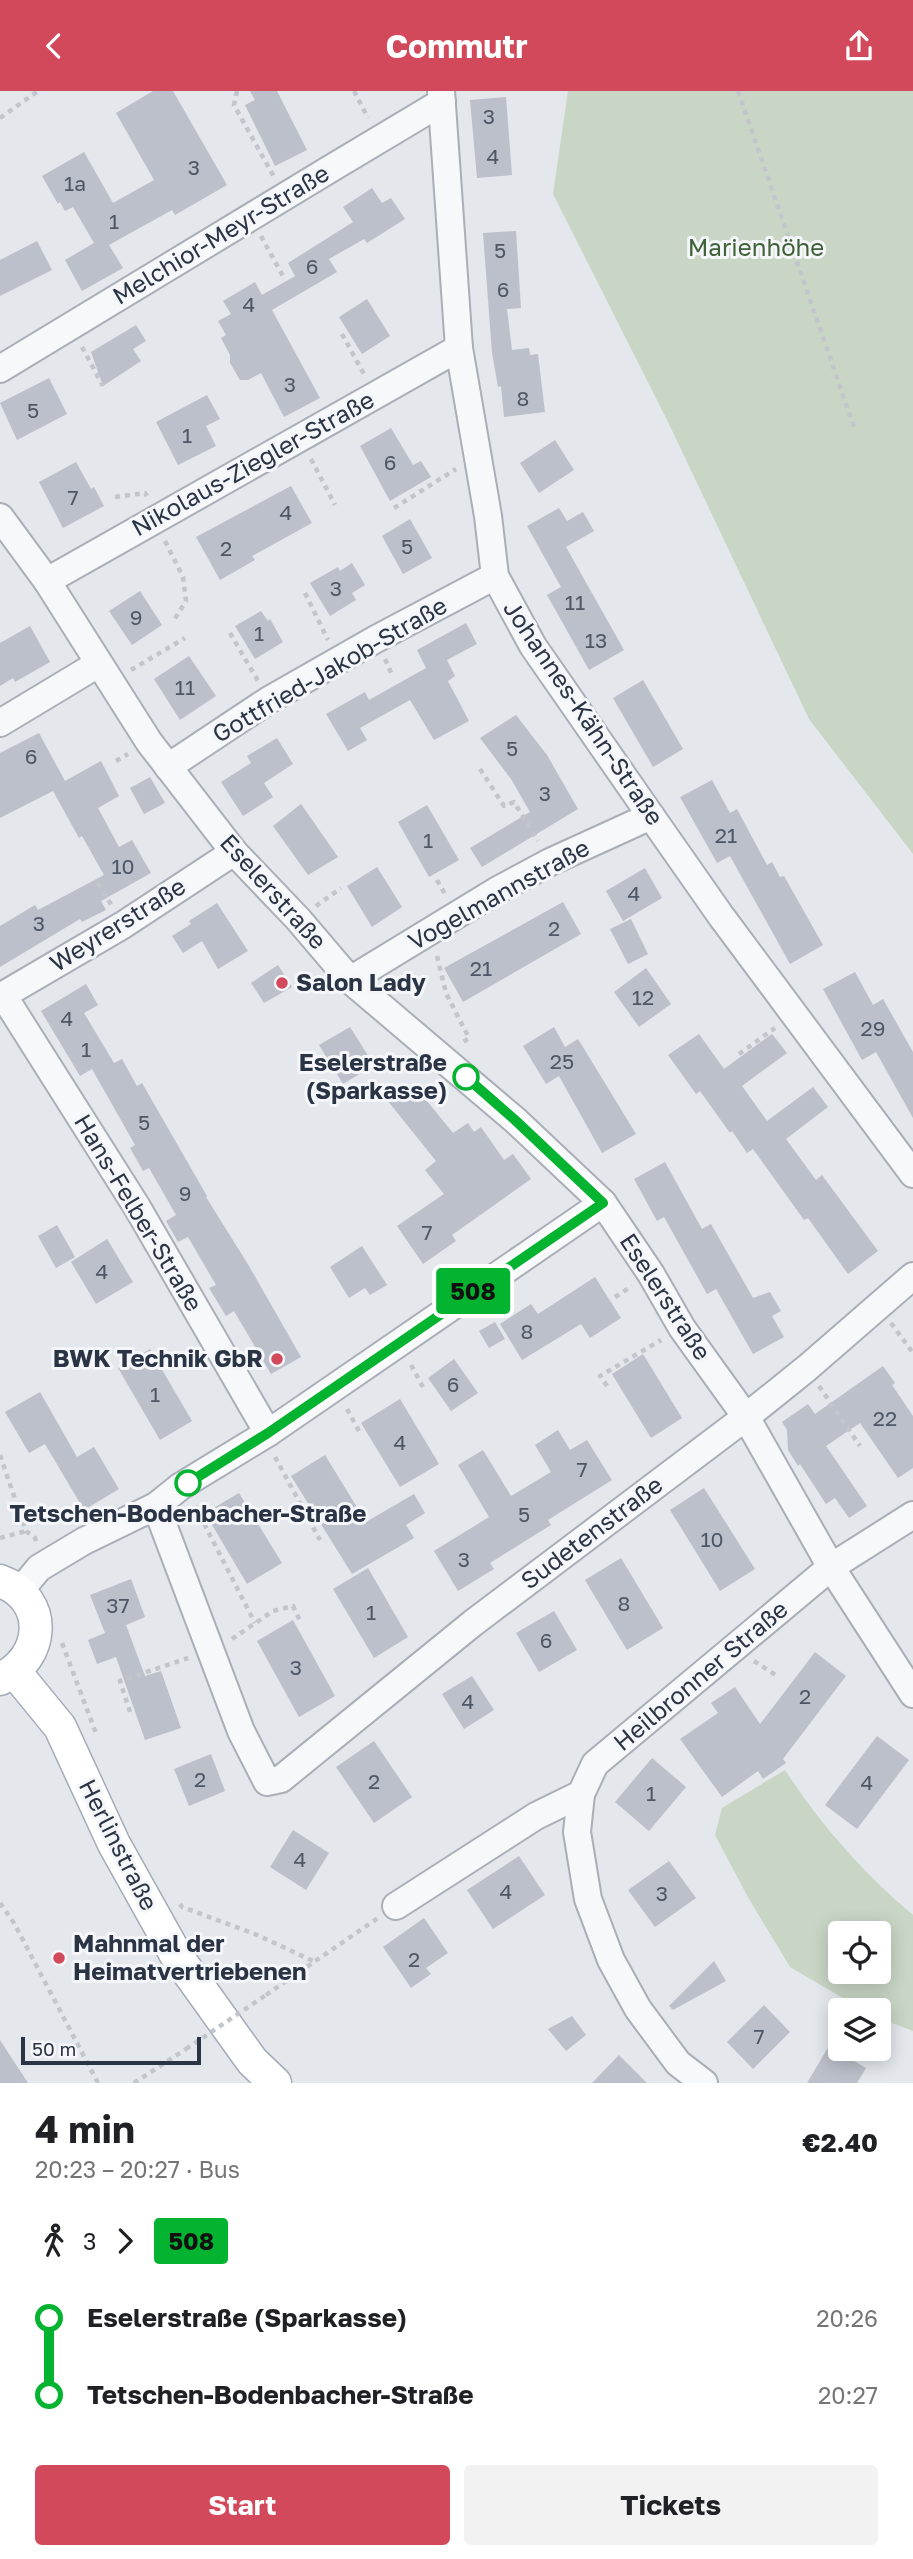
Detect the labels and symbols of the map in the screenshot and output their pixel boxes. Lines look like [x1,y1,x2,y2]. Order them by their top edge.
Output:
house number: 3 [483,103,495,129]
house number: 4 [487,143,499,169]
house number: 3 [188,154,200,180]
street label: Melchior-Meyr-Straße [107,158,334,310]
house number: 1a [64,170,86,196]
house number: 1 [109,208,119,234]
park label: Marienhöhe [688,232,824,261]
house number: 5 [494,237,506,263]
house number: 6 [306,253,318,279]
house number: 6 [497,276,509,302]
house number: 4 [243,291,255,317]
house number: 3 [284,371,296,397]
street label: Nikolaus-Ziegler-Straße [126,384,379,541]
house number: 8 [517,385,529,411]
house number: 5 [27,397,39,423]
house number: 1 [182,422,192,448]
house number: 6 [384,449,396,475]
house number: 7 [67,484,79,510]
house number: 4 [280,499,292,525]
house number: 5 [401,533,413,559]
house number: 2 [220,535,232,561]
house number: 3 [330,575,342,601]
house number: 11 [565,589,585,615]
street label: Gottfried-Jakob-Straße [207,590,452,748]
street label: Johannes-Kähn-Straße [498,594,670,830]
house number: 9 [130,604,142,630]
house number: 1 [254,620,264,646]
house number: 13 [585,627,607,653]
house number: 11 [175,674,195,700]
house number: 5 [506,735,518,761]
house number: 6 [25,743,37,769]
house number: 3 [539,780,551,806]
house number: 21 [715,822,737,848]
street label: Eselerstraße [215,827,333,955]
house number: 1 [423,827,433,853]
street label: Vogelmannstraße [403,832,594,955]
house number: 10 [111,853,135,879]
street label: Weyrerstraße [44,871,190,977]
house number: 4 [628,880,640,906]
house number: 3 [33,910,45,936]
house number: 2 [548,915,560,941]
house number: 21 [470,955,492,981]
place label: Salon Lady [296,967,426,996]
marker: Salon Lady [274,975,290,991]
house number: 12 [632,984,654,1010]
house number: 4 [61,1005,73,1031]
house number: 29 [861,1015,885,1041]
house number: 1 [81,1036,91,1062]
place label: Eselerstraße (Sparkasse) [299,1047,447,1104]
house number: 25 [550,1048,574,1074]
marker: Eselerstraße (Sparkasse) [453,1064,479,1090]
street label: Hans-Felber-Straße [69,1108,210,1316]
house number: 5 [138,1109,150,1135]
house number: 9 [179,1180,191,1206]
house number: 7 [421,1219,433,1245]
street label: Eselerstraße [615,1228,718,1365]
house number: 4 [96,1258,108,1284]
line badge: 508 [433,1268,513,1314]
house number: 8 [521,1318,533,1344]
place label: BWK Technik GbR [53,1343,263,1372]
marker: BWK Technik GbR [269,1351,285,1367]
house number: 6 [447,1371,459,1397]
house number: 1 [150,1381,160,1407]
house number: 22 [873,1405,897,1431]
house number: 4 [394,1429,406,1455]
house number: 7 [576,1456,588,1482]
street label: Sudetenstraße [515,1469,668,1594]
marker: Tetschen-Bodenbacher-Straße [175,1470,201,1496]
place label: Tetschen-Bodenbacher-Straße [10,1498,366,1527]
house number: 5 [518,1501,530,1527]
house number: 10 [700,1526,724,1552]
house number: 3 [458,1546,470,1572]
house number: 8 [618,1590,630,1616]
house number: 37 [106,1592,130,1618]
street label: Heilbronner Straße [607,1594,793,1756]
house number: 1 [366,1599,376,1625]
house number: 6 [540,1627,552,1653]
house number: 3 [290,1654,302,1680]
house number: 2 [799,1683,811,1709]
house number: 4 [462,1688,474,1714]
house number: 2 [194,1766,206,1792]
house number: 2 [368,1768,380,1794]
house number: 4 [861,1769,873,1795]
street label: Herlinstraße [74,1774,165,1915]
house number: 1 [646,1780,656,1806]
house number: 4 [294,1846,306,1872]
house number: 4 [500,1878,512,1904]
house number: 3 [656,1880,668,1906]
place label: Mahnmal der Heimatvertriebenen [73,1928,306,1985]
house number: 2 [408,1946,420,1972]
marker: Mahnmal der Heimatvertriebenen [51,1950,67,1966]
house number: 7 [753,2023,765,2049]
scale bar [21,2034,201,2066]

